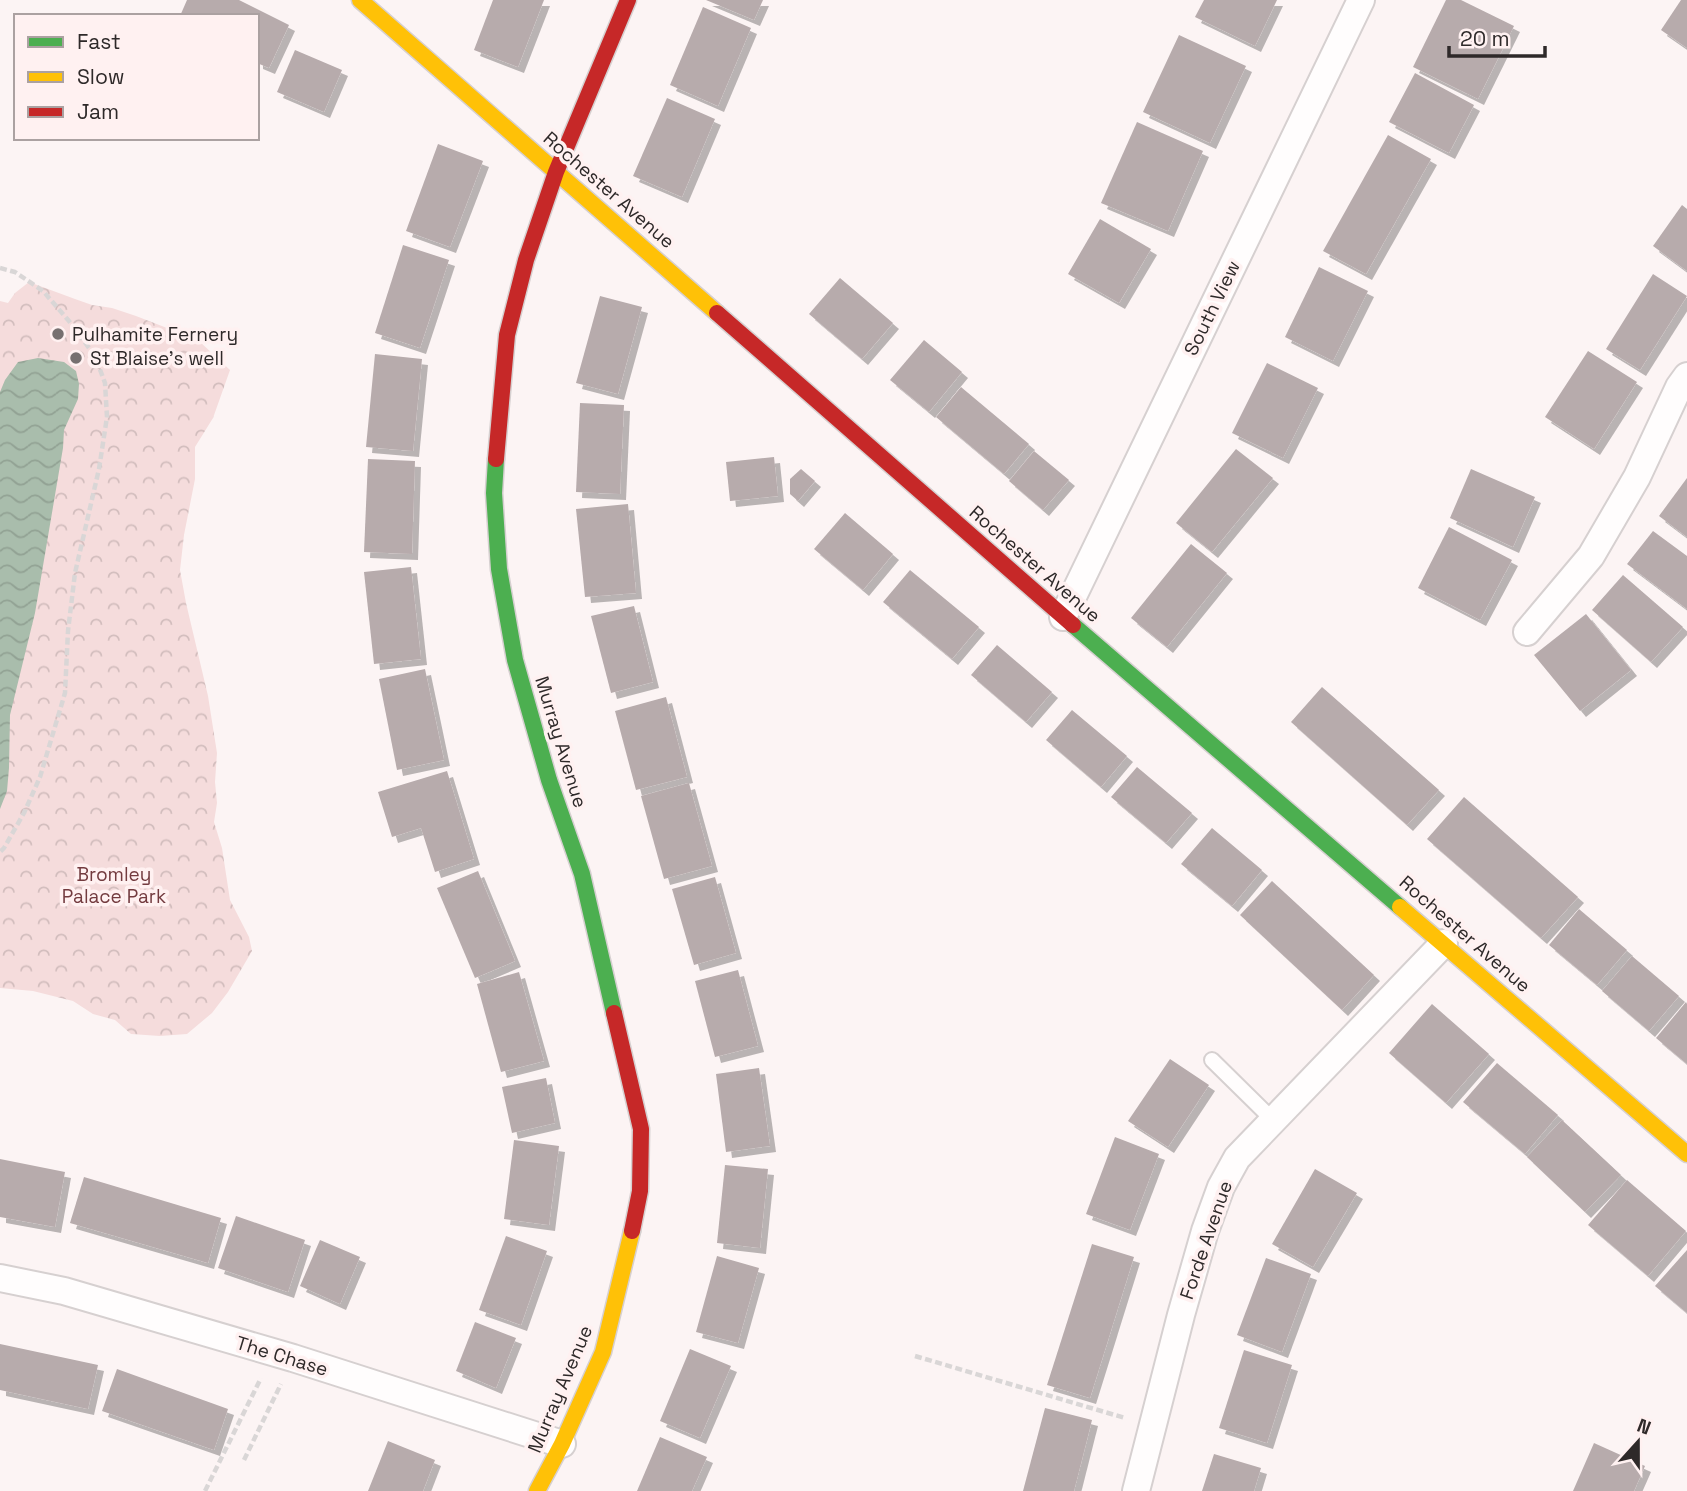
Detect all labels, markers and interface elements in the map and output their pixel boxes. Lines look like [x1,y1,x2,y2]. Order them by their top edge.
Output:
legend [14,14,259,140]
scale bar [1449,14,1545,58]
text: 20 m [1460,25,1510,52]
text: Fast [77,28,121,55]
text: Slow [77,63,125,90]
text: Jam [77,98,119,125]
street label: Rochester Avenue [538,126,680,254]
street label: South View [1178,256,1246,360]
place label: Pulhamite Fernery [72,322,238,347]
marker: Pulhamite Fernery [50,326,66,342]
place label: St Blaise's well [90,346,224,371]
marker: St Blaise's well [68,350,84,366]
street label: Rochester Avenue [964,500,1106,628]
street label: Murray Avenue [529,673,593,811]
park label: Bromley Palace Park [62,862,166,909]
street label: Rochester Avenue [1394,870,1536,998]
street label: Forde Avenue [1174,1177,1238,1303]
street label: Murray Avenue [522,1321,598,1457]
street label: The Chase [233,1330,331,1382]
north arrow [1603,1407,1673,1477]
text: N [1633,1413,1654,1441]

